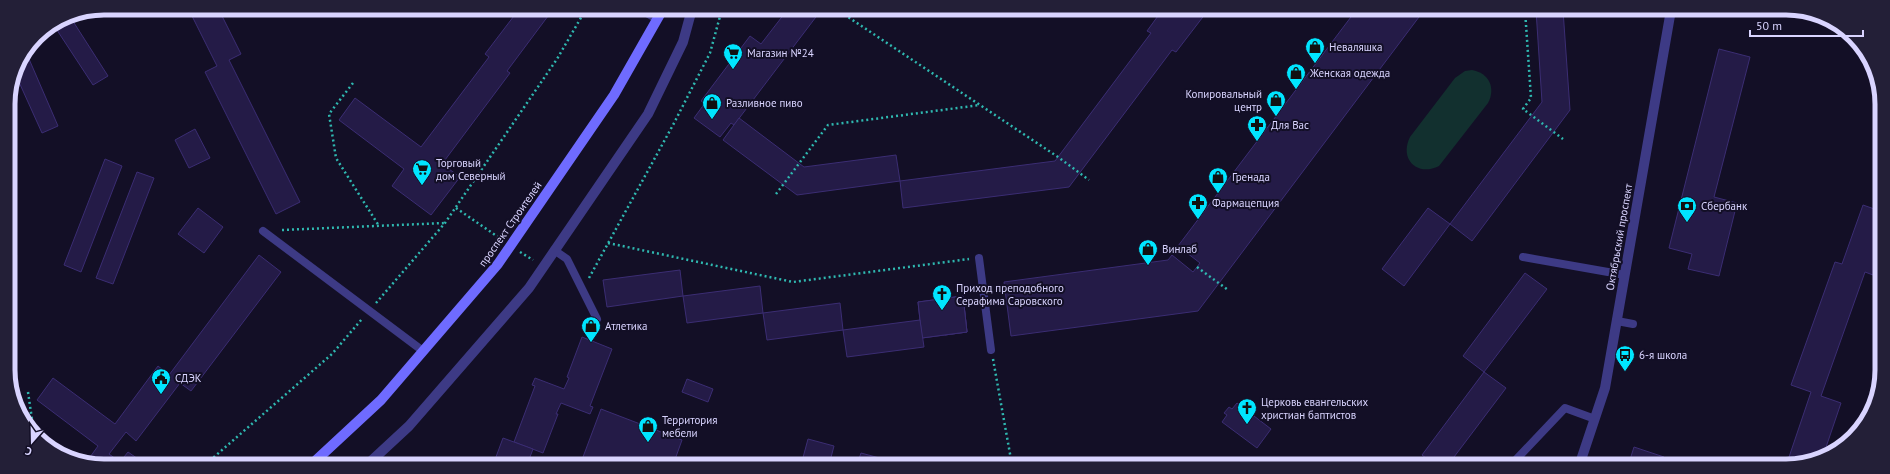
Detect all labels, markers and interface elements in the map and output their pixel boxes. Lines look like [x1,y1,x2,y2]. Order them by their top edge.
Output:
scale bar [1750,12,1863,38]
text: 50 m [1756,18,1782,33]
shop icon: Неваляшка [1304,36,1326,64]
place label: Неваляшка [1329,40,1383,54]
supermarket icon: Магазин №24 [722,42,744,70]
place label: Магазин №24 [747,46,814,60]
shop icon: Женская одежда [1285,62,1307,90]
place label: Женская одежда [1309,66,1390,80]
place label: Копировальный центр [1186,87,1262,114]
shop icon: Копировальный центр [1265,89,1287,117]
shop icon: Разливное пиво [701,92,723,120]
place label: Разливное пиво [726,96,803,110]
pharmacy icon: Для Вас [1246,114,1268,142]
place label: Для Вас [1271,118,1309,132]
place label: Торговый дом Северный [436,156,506,183]
supermarket icon: Торговый дом Северный [411,158,433,186]
shop icon: Гренада [1207,166,1229,194]
place label: Гренада [1232,170,1270,184]
street label: проспект Строителей [475,179,545,269]
street label: Октябрьский проспект [1603,182,1635,291]
pharmacy icon: Фармацепция [1187,192,1209,220]
bank icon: Сбербанк [1676,195,1698,223]
place label: Фармацепция [1212,196,1279,210]
place label: Сбербанк [1701,199,1748,213]
shop icon: Винлаб [1137,238,1159,266]
place label: Винлаб [1162,242,1197,256]
place label: Приход преподобного Серафима Саровского [956,281,1064,308]
church icon: Приход преподобного Серафима Саровского [931,283,953,311]
shop icon: Атлетика [580,315,602,343]
place label: Атлетика [605,319,648,333]
bus stop icon: 6-я школа [1614,344,1636,372]
place label: 6-я школа [1639,348,1687,362]
public building icon: СДЭК [150,367,172,395]
place label: СДЭК [175,371,202,385]
place label: Церковь евангельских христиан баптистов [1261,395,1368,422]
church icon: Церковь евангельских христиан баптистов [1236,397,1258,425]
place label: Территория мебели [662,413,717,440]
shop icon: Территория мебели [637,415,659,443]
north arrow [12,422,52,462]
text: С [23,444,34,459]

